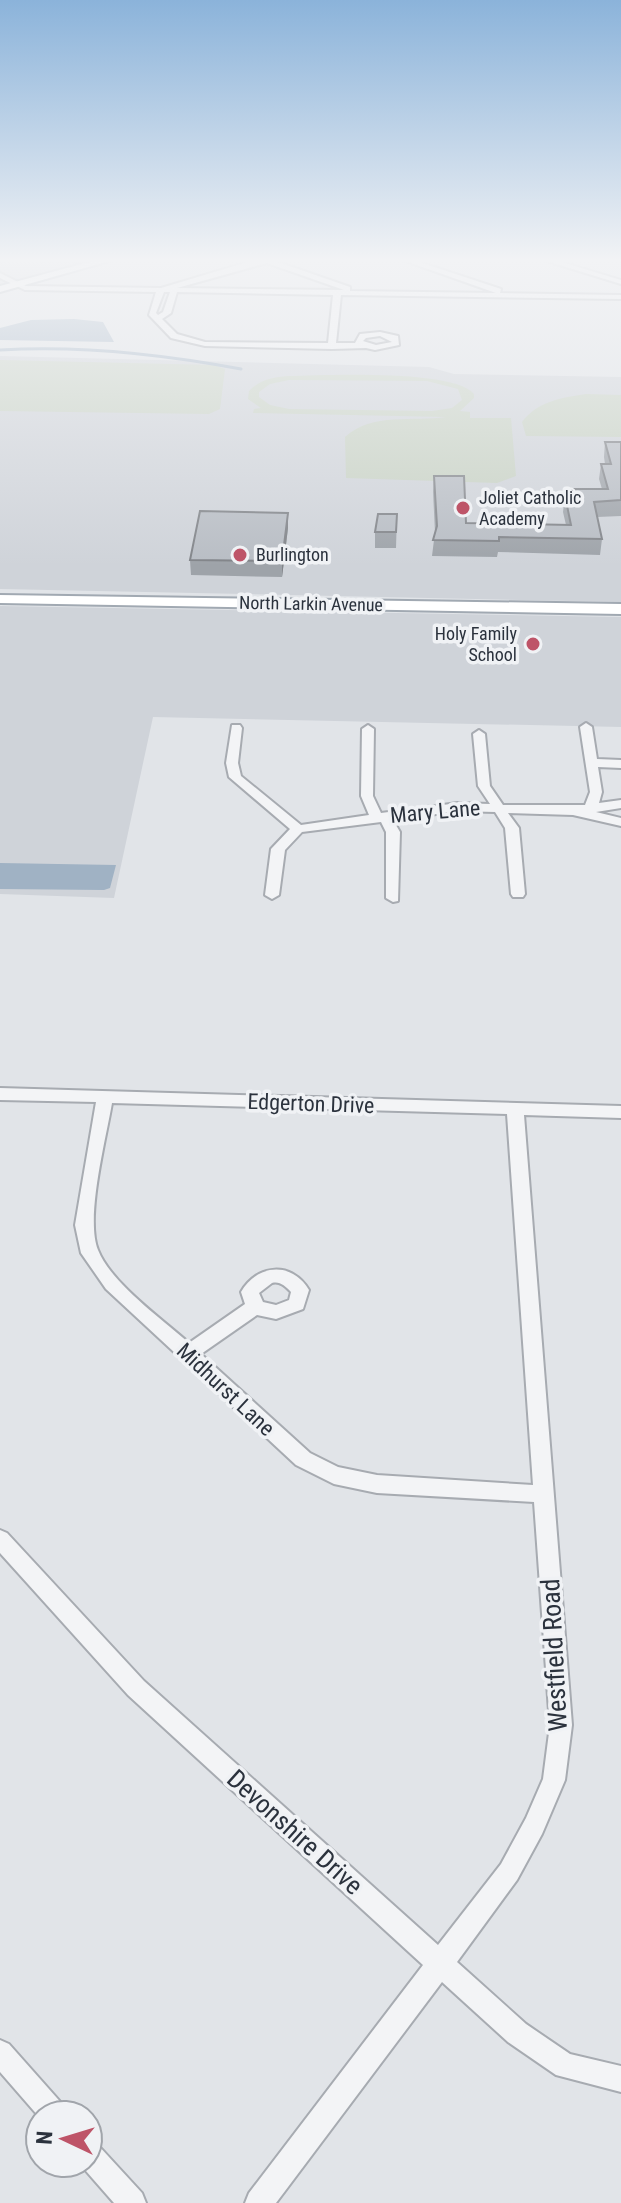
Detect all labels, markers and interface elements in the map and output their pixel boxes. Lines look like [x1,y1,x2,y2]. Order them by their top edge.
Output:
place label: Joliet Catholic Academy [479,487,581,529]
marker: Joliet Catholic Academy [454,499,472,517]
place label: Burlington [256,544,329,565]
marker: Burlington [231,546,249,564]
street label: North Larkin Avenue [239,592,383,615]
place label: Holy Family School [435,623,518,665]
marker: Holy Family School [524,635,542,653]
street label: Mary Lane [389,795,481,828]
street label: Edgerton Drive [247,1089,375,1118]
street label: Midhurst Lane [172,1338,280,1441]
street label: Westfield Road [535,1578,573,1732]
street label: Devonshire Drive [221,1763,369,1901]
north arrow [24,2099,104,2179]
text: N [32,2130,57,2145]

